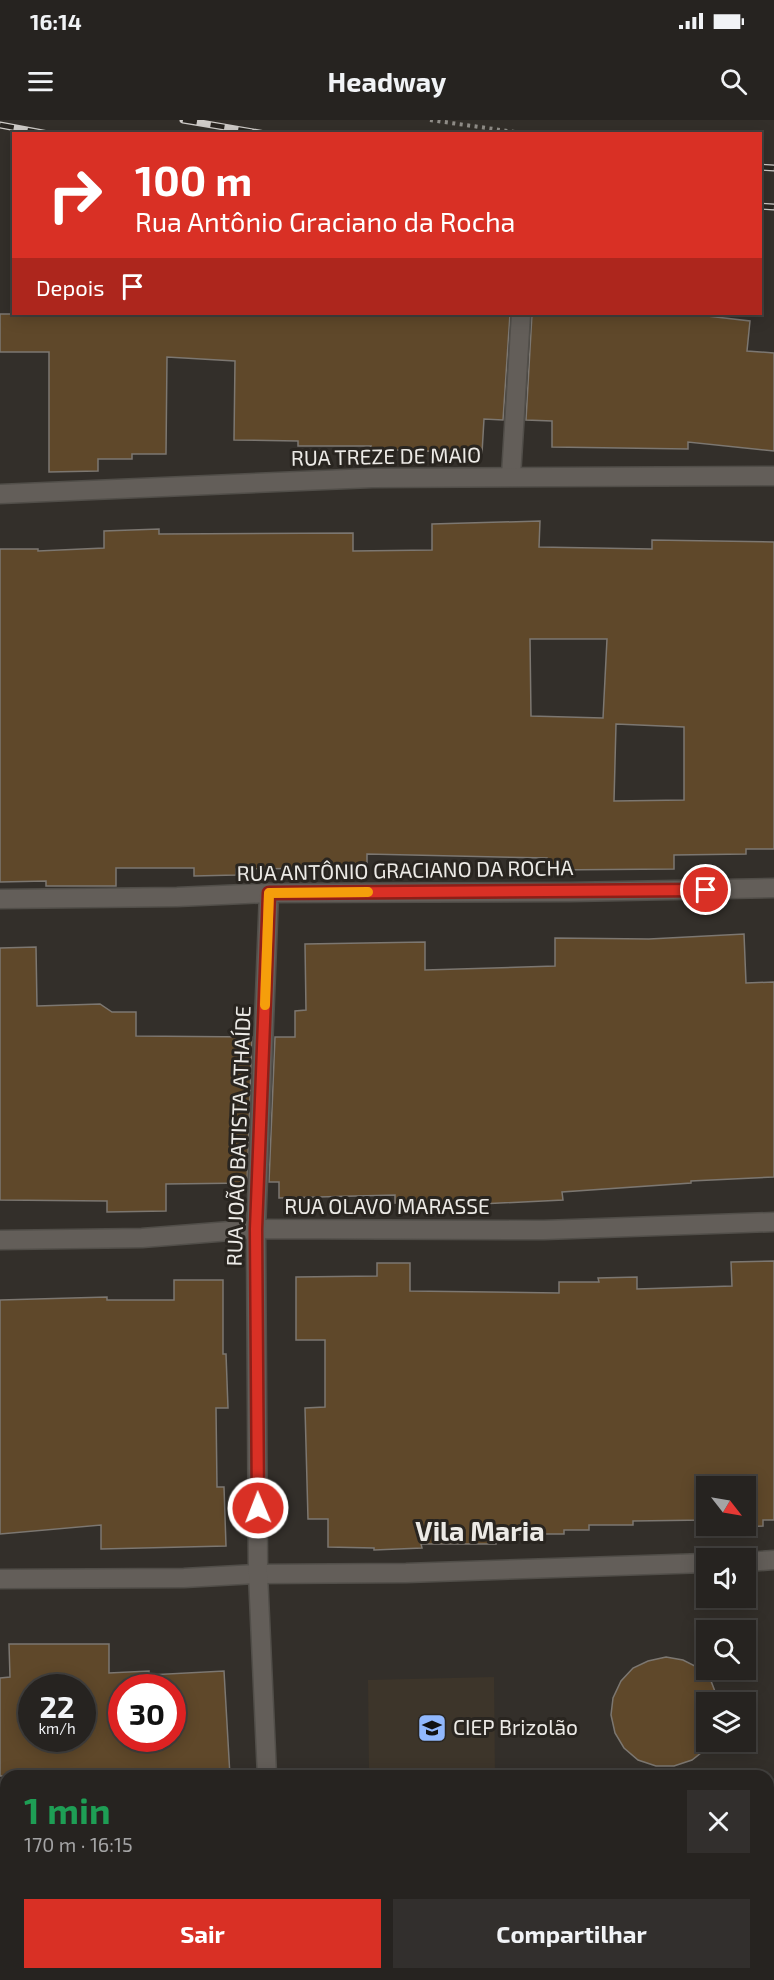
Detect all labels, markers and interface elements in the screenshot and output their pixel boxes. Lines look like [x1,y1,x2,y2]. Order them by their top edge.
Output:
text: 16:14 [30,8,82,34]
icon: menu [24,65,57,98]
text: Headway [328,65,446,97]
icon: search [717,65,750,98]
text: 100 m [135,154,252,204]
icon: right [36,156,114,234]
text: Rua Antônio Graciano da Rocha [135,205,515,237]
icon: arrive [116,270,149,303]
text: Depois [36,274,104,300]
street label: RUA TREZE DE MAIO [291,441,481,470]
street label: RUA ANTÔNIO GRACIANO DA ROCHA [236,854,574,885]
pin [680,864,731,915]
icon: arrive [689,873,722,906]
street label: RUA JOÃO BATISTA ATHAÍDE [220,1005,255,1267]
street label: RUA OLAVO MARASSE [284,1193,490,1218]
position arrow [226,1476,290,1540]
north arrow [696,1476,756,1536]
map controls [696,1476,756,1752]
district label: Vila Maria [415,1514,545,1546]
button: sound [696,1548,756,1608]
button: search [696,1620,756,1680]
speed limit sign: 30 [108,1674,186,1752]
text: 22 [40,1688,74,1724]
button: layers [696,1692,756,1752]
school or university icon: CIEP Brizolão [416,1712,448,1744]
place label: CIEP Brizolão [453,1714,578,1739]
text: km/h [38,1719,76,1737]
text: 1 min [24,1788,111,1831]
button: close [687,1790,750,1853]
text: 170 m · 16:15 [24,1832,133,1856]
button: Sair [24,1899,381,1968]
button: Compartilhar [393,1899,750,1968]

